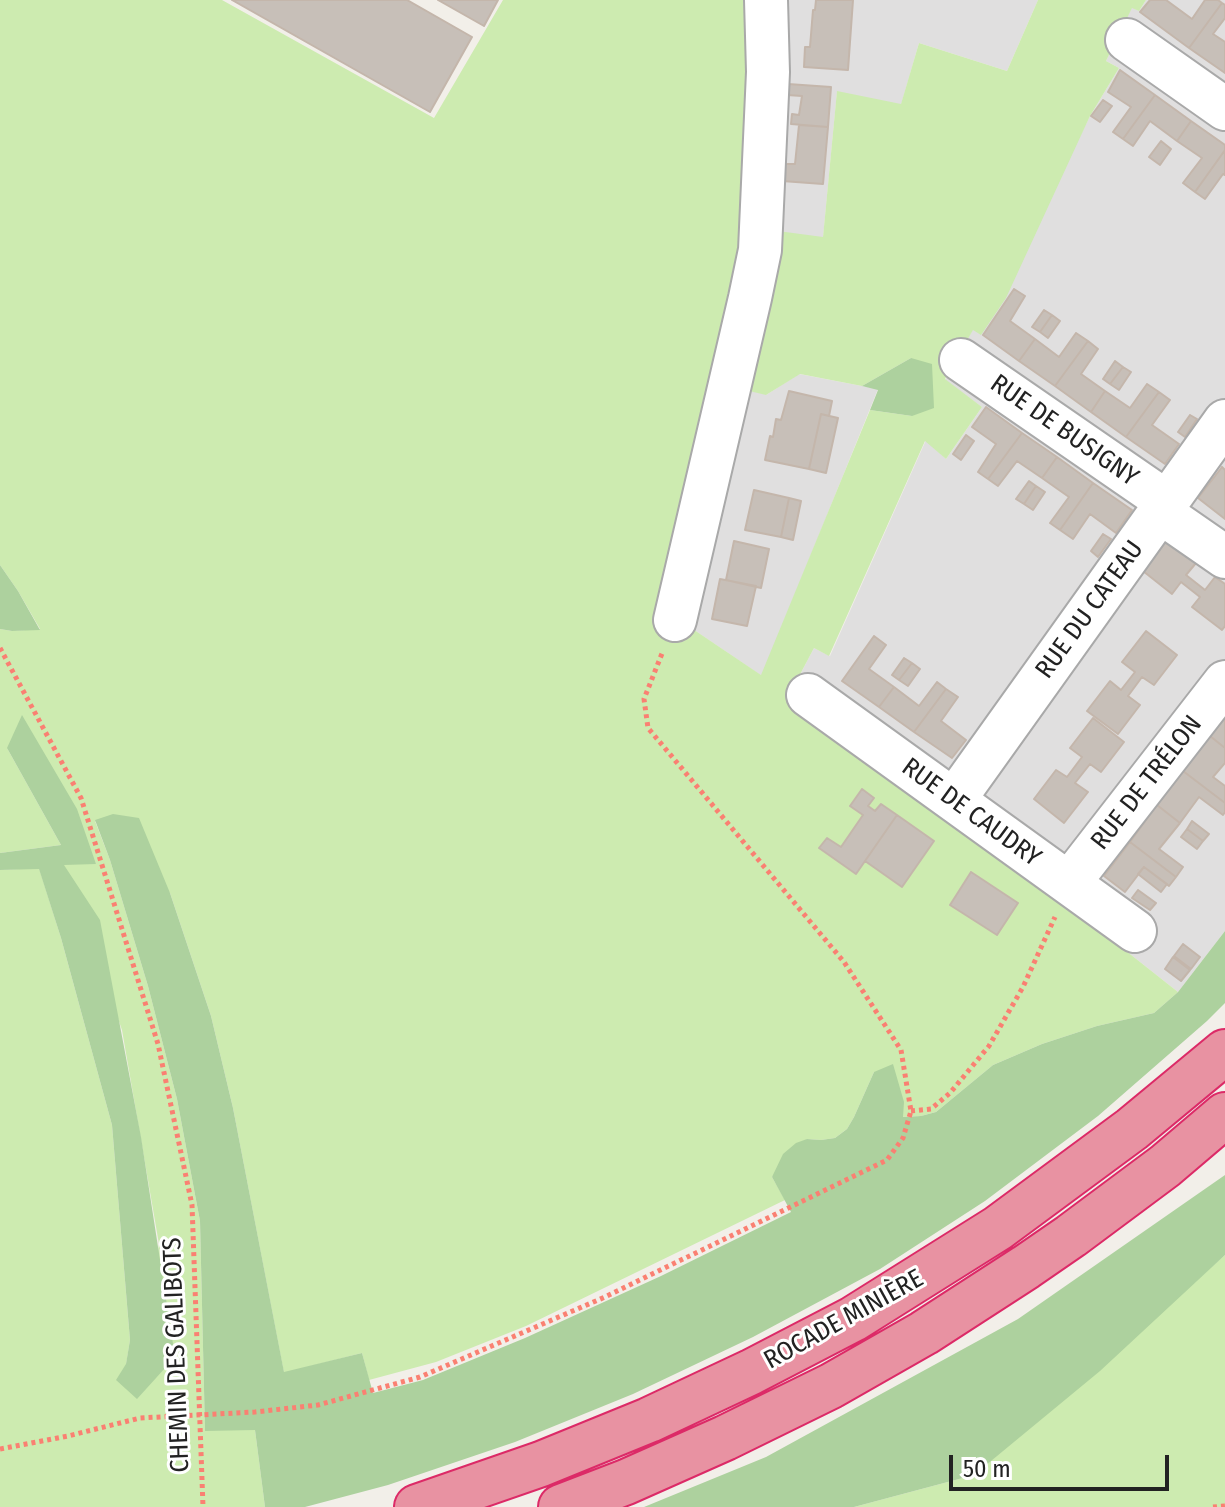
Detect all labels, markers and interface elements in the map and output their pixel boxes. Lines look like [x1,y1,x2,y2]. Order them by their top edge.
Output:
street label: RUE DE BUSIGNY [984,368,1144,494]
street label: RUE DU CATEAU [1030,535,1150,685]
street label: RUE DE TRÉLON [1085,710,1209,856]
street label: RUE DE CAUDRY [895,752,1047,874]
street label: CHEMIN DES GALIBOTS [157,1237,197,1473]
street label: ROCADE MINIÈRE [759,1263,929,1377]
scale bar [953,1439,1173,1489]
text: 50 m [963,1455,1011,1483]

